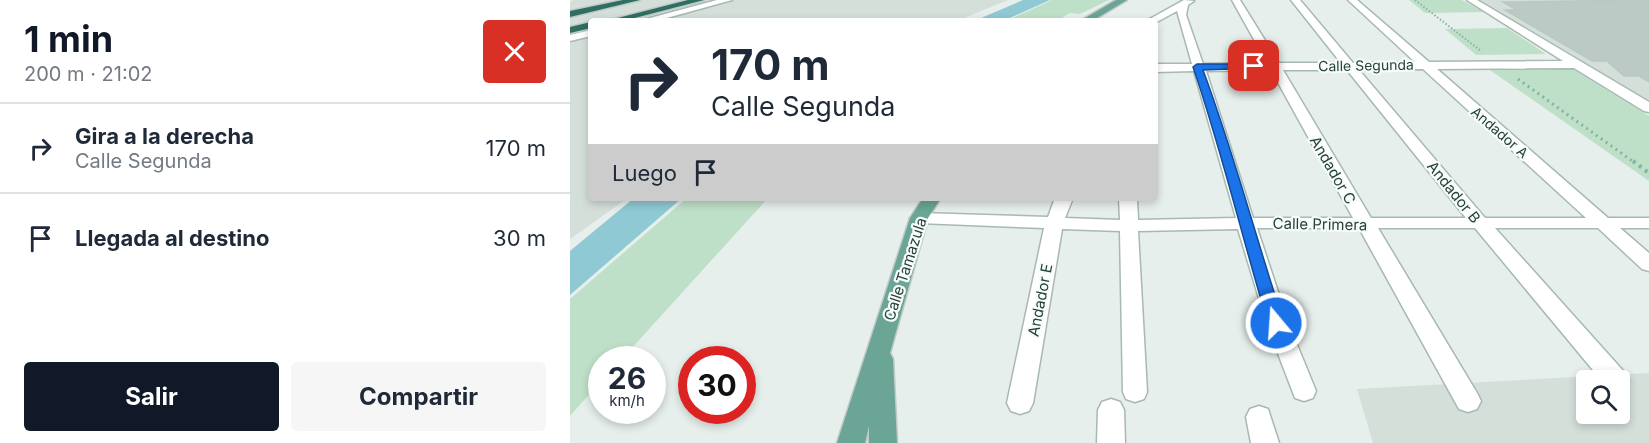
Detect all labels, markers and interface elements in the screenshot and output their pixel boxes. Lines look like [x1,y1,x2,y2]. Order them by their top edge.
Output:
text: 1 min [24,17,113,61]
button: close [483,20,546,83]
text: 170 m [711,39,829,90]
pin [1228,40,1279,91]
icon: right [612,42,690,120]
icon: arrive [1237,49,1270,82]
street label: Calle Segunda [1318,56,1414,74]
text: 200 m · 21:02 [24,62,153,86]
text: Calle Segunda [711,90,896,123]
street label: Andador A [1468,103,1532,162]
text: Gira a la derecha [75,123,254,149]
icon: right [24,132,57,165]
street label: Andador C [1306,132,1360,208]
text: 170 m [486,135,546,161]
text: Calle Segunda [75,149,212,173]
icon: arrive [689,156,722,189]
street label: Andador B [1423,157,1485,227]
text: Luego [612,160,677,186]
street label: Calle Primera [1273,214,1367,234]
street label: Calle Tamazula [879,215,931,323]
icon: arrive [24,222,57,255]
text: Llegada al destino [75,225,269,251]
text: 30 m [493,225,546,251]
street label: Andador E [1024,262,1056,338]
position arrow [1244,291,1308,355]
speed limit sign: 30 [678,346,756,424]
text: 26 [608,360,646,396]
button: Salir [24,362,279,431]
button: Compartir [291,362,546,431]
map controls [1576,370,1630,424]
button: search [1576,370,1630,424]
text: km/h [609,391,645,410]

